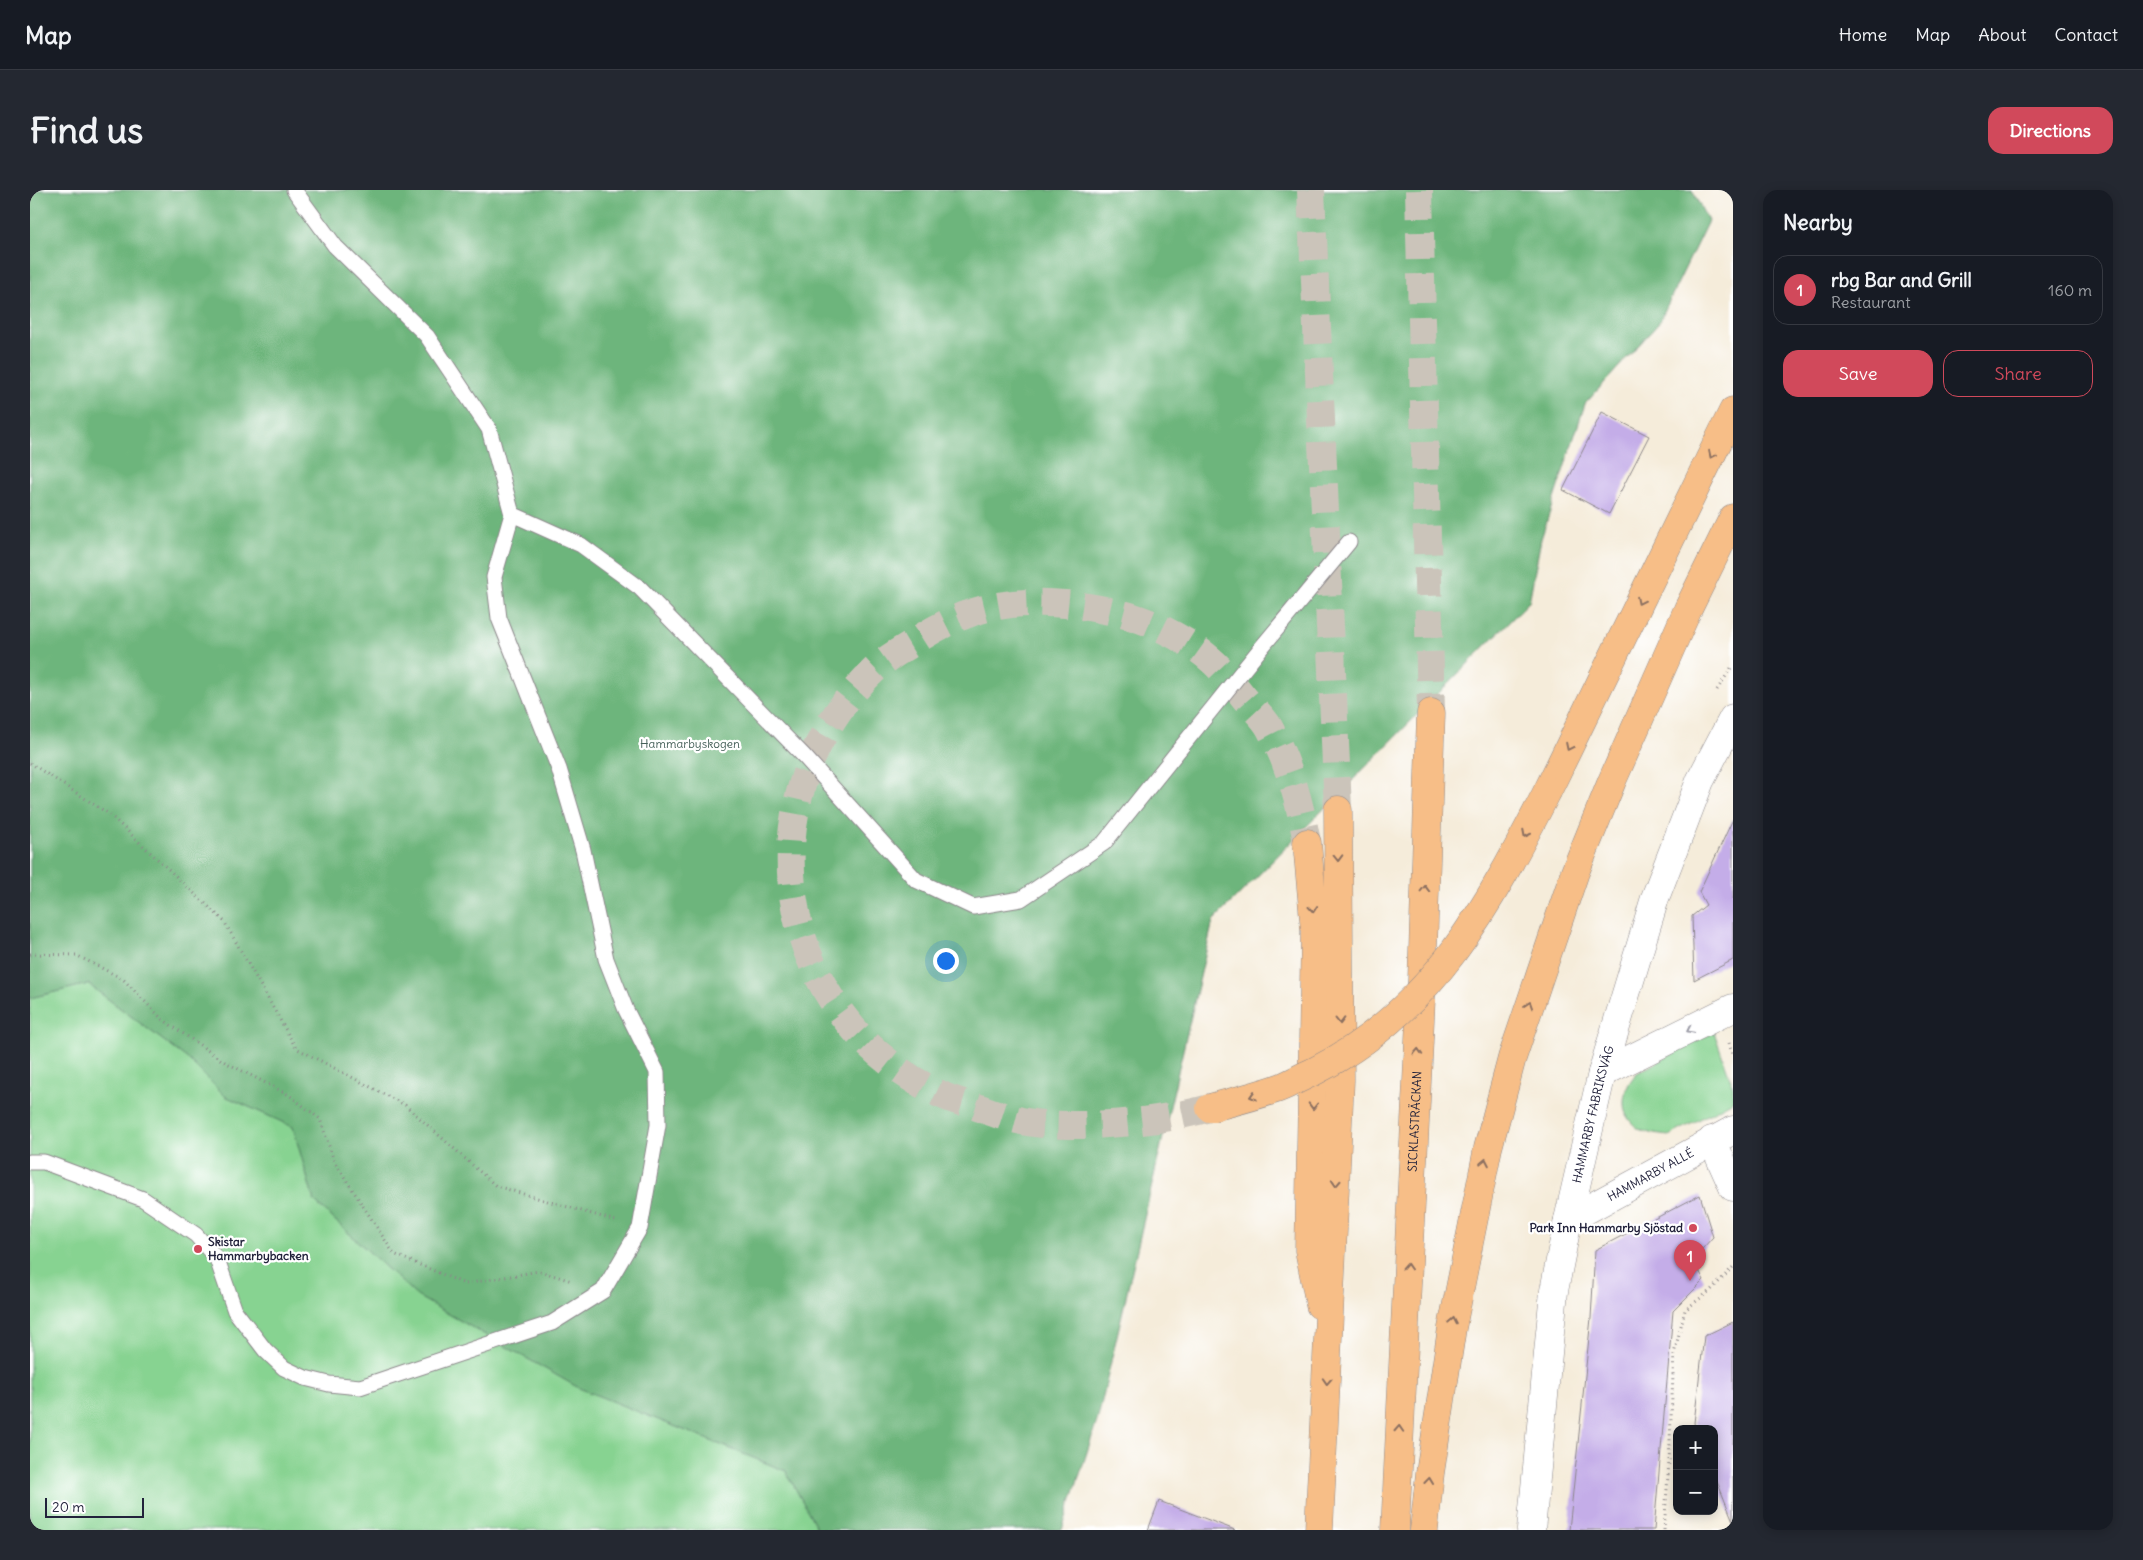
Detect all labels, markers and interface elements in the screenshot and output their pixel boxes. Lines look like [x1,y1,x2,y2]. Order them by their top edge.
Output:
text: Map [25,20,72,50]
text: Home [1839,23,1887,46]
text: Map [1915,23,1950,46]
text: About [1978,23,2026,46]
text: Contact [2054,23,2118,46]
button: Directions [1988,107,2113,154]
text: Find us [30,108,143,152]
text: Nearby [1783,209,1853,236]
text: rbg Bar and Grill [1831,268,1972,292]
text: 1 [1797,280,1803,300]
text: 160 m [2048,280,2092,300]
text: Restaurant [1831,292,1911,312]
button: Save [1783,350,1933,397]
button: Share [1943,350,2093,397]
one-way arrow [1707,450,1718,459]
one-way arrow [1636,596,1647,605]
park label: Hammarbyskogen [640,736,740,751]
one-way arrow [1565,742,1575,751]
one-way arrow [1522,828,1532,837]
one-way arrow [1333,855,1343,863]
one-way arrow [1420,885,1430,893]
one-way arrow [1307,905,1318,913]
your location [933,948,959,974]
one-way arrow [1524,1001,1534,1010]
one-way arrow [1335,1018,1345,1025]
one-way arrow [1686,1024,1695,1034]
street label: HAMMARBY FABRIKSVÄG [1569,1043,1617,1184]
one-way arrow [1413,1048,1424,1056]
street label: SICKLASTRÄCKAN [1405,1071,1424,1172]
one-way arrow [1250,1090,1258,1100]
one-way arrow [1308,1103,1318,1111]
street label: HAMMARBY ALLÉ [1604,1145,1696,1204]
one-way arrow [1480,1157,1490,1166]
one-way arrow [1330,1180,1341,1188]
place label: Park Inn Hammarby Sjöstad [1529,1220,1683,1236]
marker: Park Inn Hammarby Sjöstad [1687,1222,1699,1234]
place label: Skistar Hammarbybacken [208,1234,309,1264]
pin: 1 [1674,1240,1706,1281]
marker: Skistar Hammarbybacken [192,1243,204,1255]
one-way arrow [1402,1262,1413,1270]
one-way arrow [1447,1316,1458,1325]
one-way arrow [1322,1377,1332,1385]
one-way arrow [1394,1425,1405,1433]
map controls [1673,1425,1718,1515]
button: + [1673,1425,1718,1470]
button: − [1673,1470,1718,1515]
one-way arrow [1423,1477,1434,1485]
scale bar [45,1495,144,1518]
text: 20 m [52,1498,85,1516]

